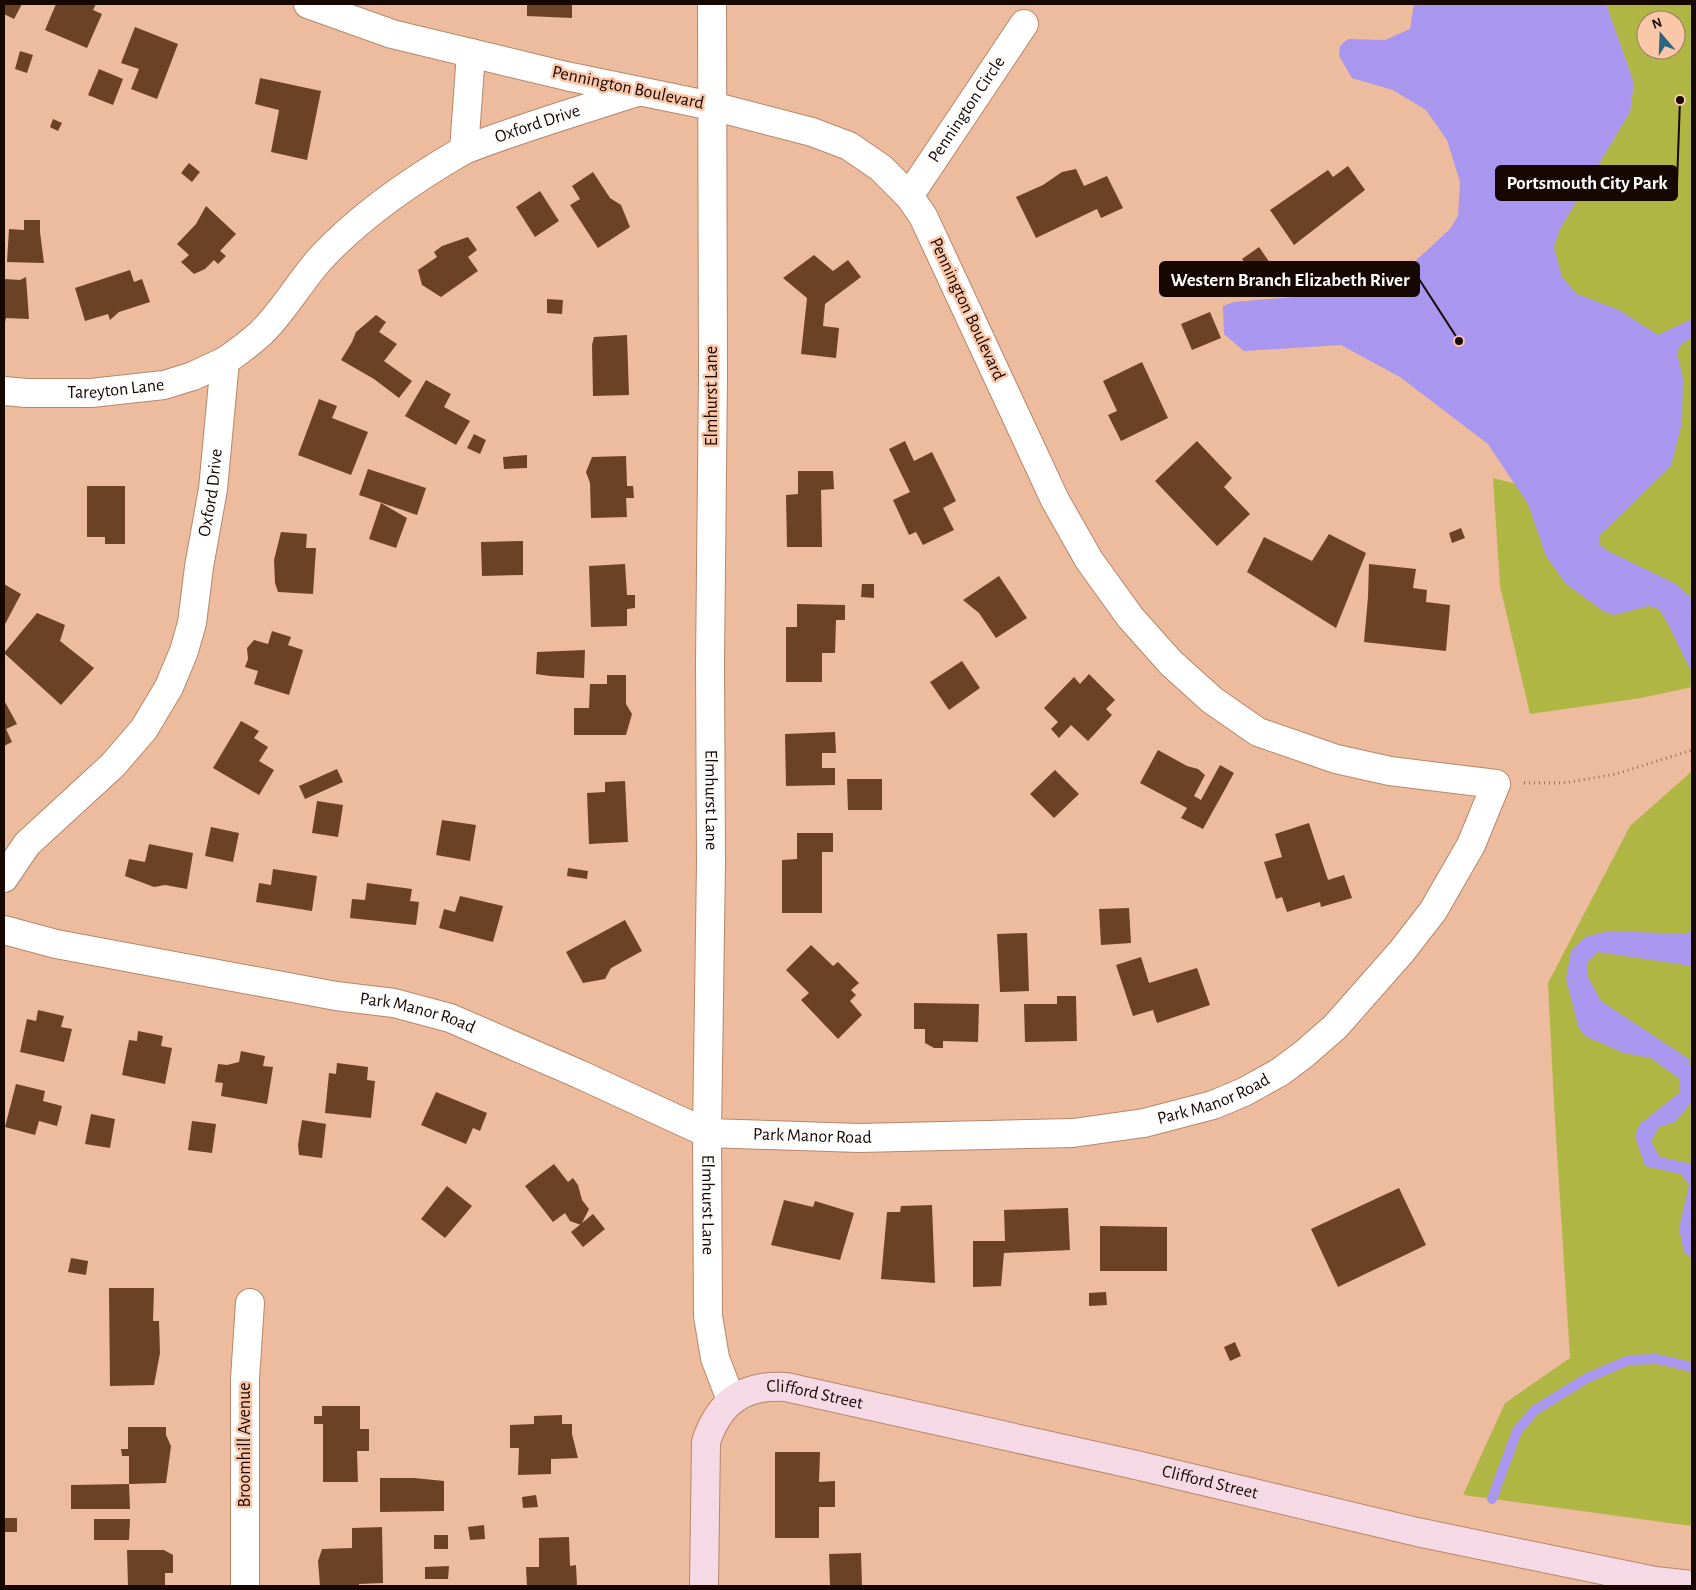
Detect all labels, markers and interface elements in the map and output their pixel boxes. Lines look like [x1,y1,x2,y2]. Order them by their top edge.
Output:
north arrow [1636,10,1686,60]
text: N [1650,15,1664,32]
street label: Pennington Circle [925,53,1009,166]
street label: Pennington Boulevard [550,63,706,113]
street label: Oxford Drive [492,102,582,147]
callout: Portsmouth City Park [1496,166,1677,200]
text: Portsmouth City Park [1506,174,1668,193]
street label: Pennington Boulevard [926,235,1008,383]
callout: Western Branch Elizabeth River [1160,262,1419,296]
text: Western Branch Elizabeth River [1170,271,1410,290]
street label: Elmhurst Lane [703,346,721,446]
street label: Tareyton Lane [67,376,165,402]
street label: Oxford Drive [196,448,226,538]
street label: Elmhurst Lane [701,750,720,850]
street label: Park Manor Road [359,990,478,1037]
street label: Park Manor Road [1155,1071,1273,1128]
street label: Park Manor Road [753,1126,872,1147]
street label: Elmhurst Lane [698,1155,717,1255]
street label: Clifford Street [766,1378,865,1413]
street label: Broomhill Avenue [236,1382,254,1508]
street label: Clifford Street [1160,1462,1260,1503]

